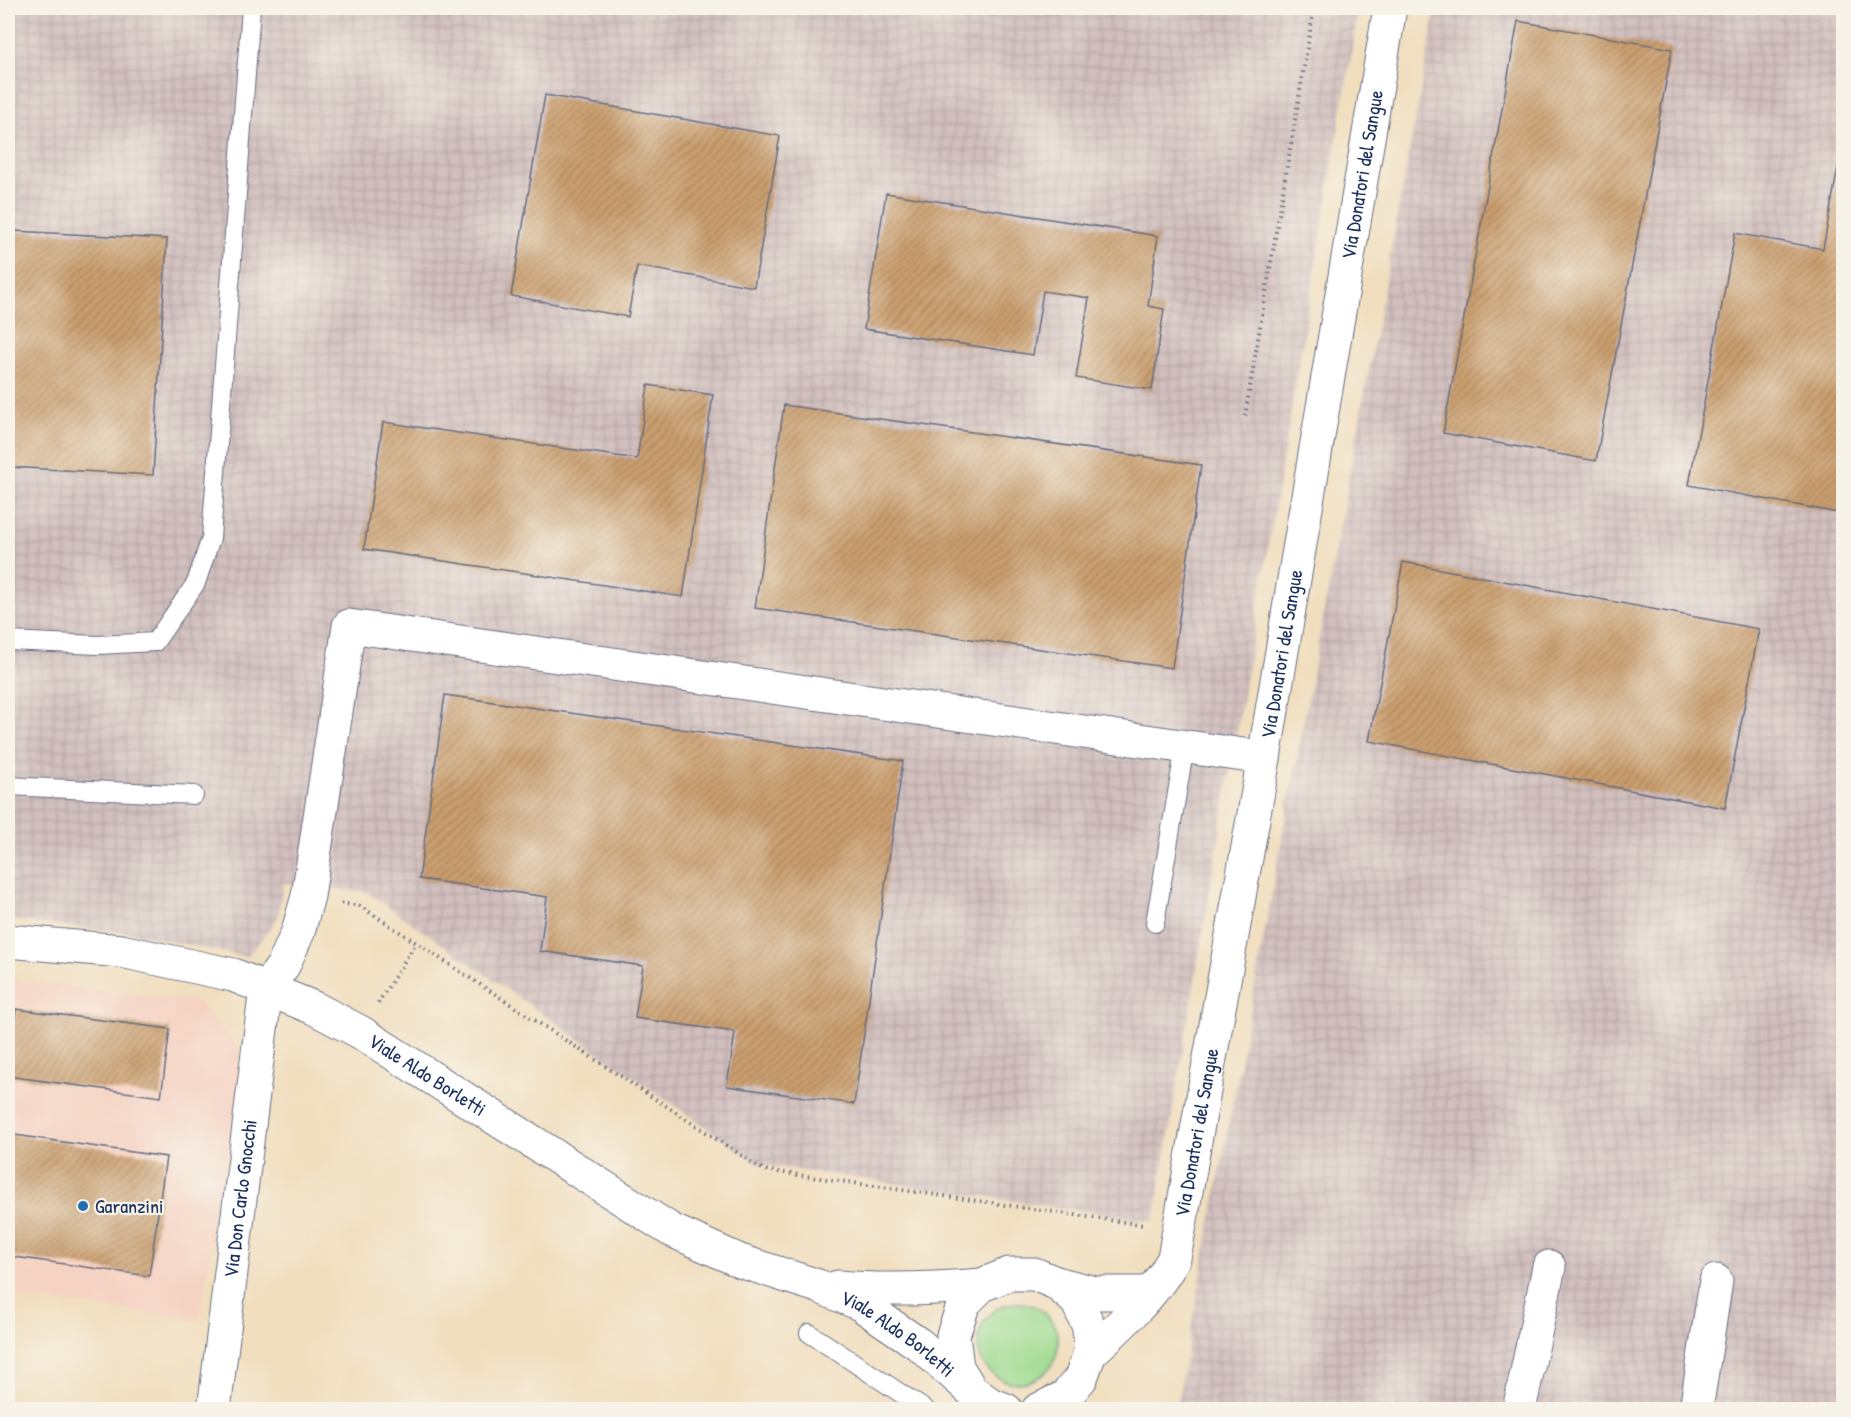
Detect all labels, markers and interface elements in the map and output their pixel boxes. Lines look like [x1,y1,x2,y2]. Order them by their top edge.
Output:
street label: Via Donatori del Sangue [1334,88,1389,261]
street label: Via Donatori del Sangue [1254,567,1308,740]
street label: Viale Aldo Borletti [363,1027,491,1122]
street label: Via Donatori del Sangue [1168,1046,1225,1219]
street label: Via Don Carlo Gnocchi [216,1118,263,1279]
place label: Garanzini [95,1192,164,1219]
marker: Garanzini [76,1199,90,1213]
street label: Viale Aldo Borletti [837,1283,961,1383]

